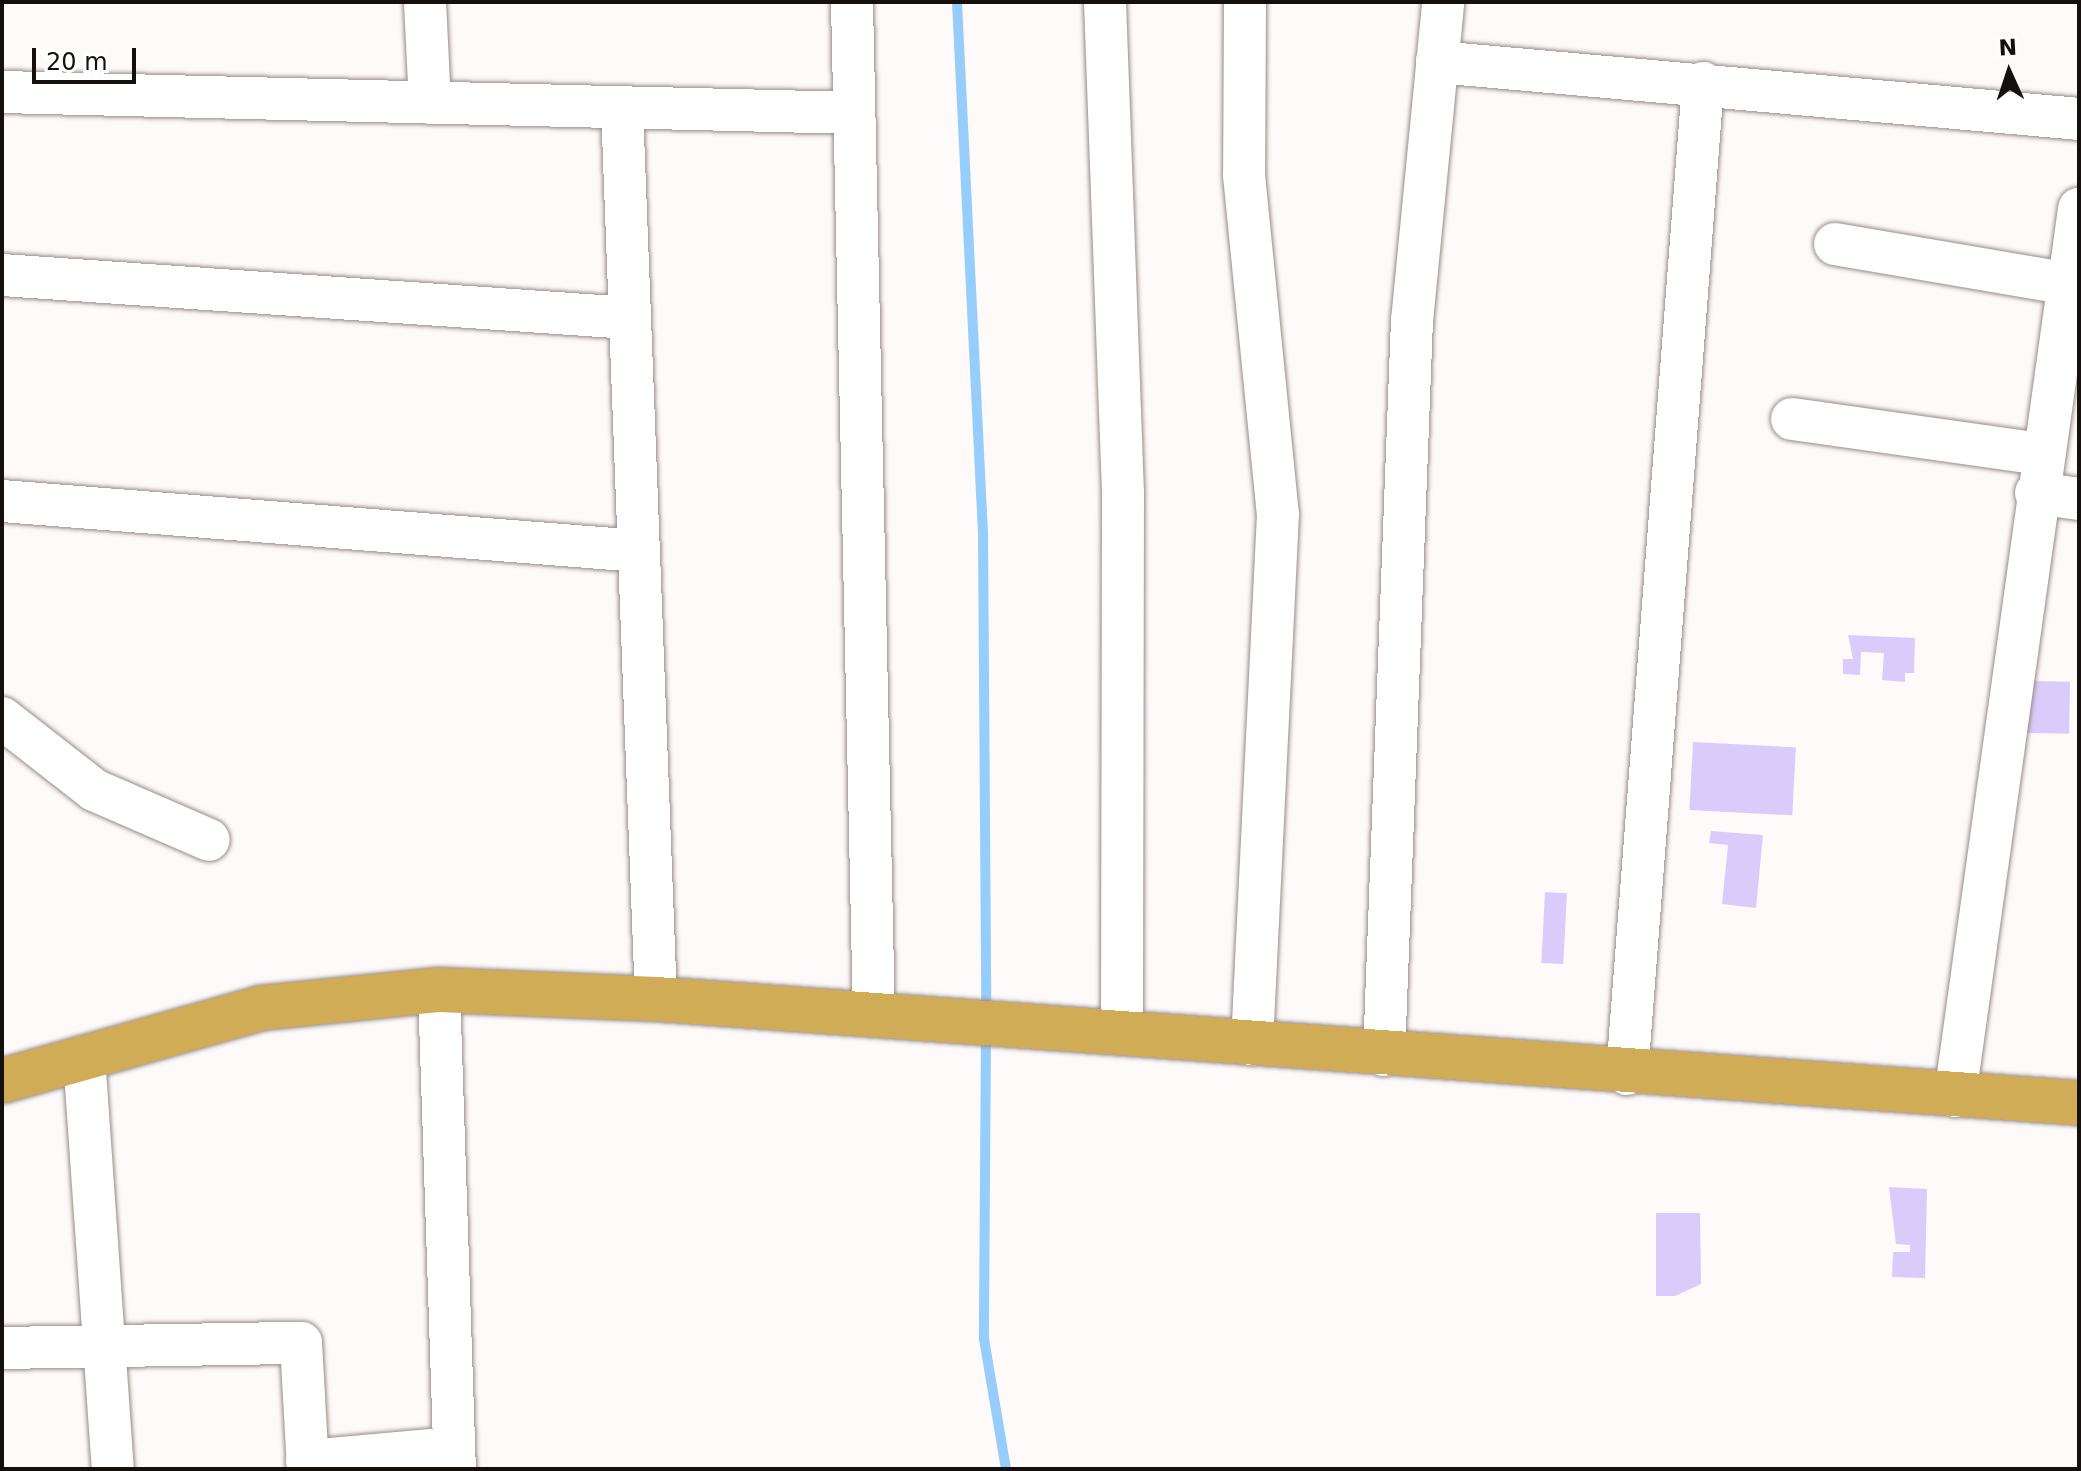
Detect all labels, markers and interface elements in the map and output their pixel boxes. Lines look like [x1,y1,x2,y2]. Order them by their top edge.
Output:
scale bar [36,32,140,82]
north arrow [1969,32,2049,112]
text: N [1998,35,2018,60]
text: 20 m [46,48,108,76]

